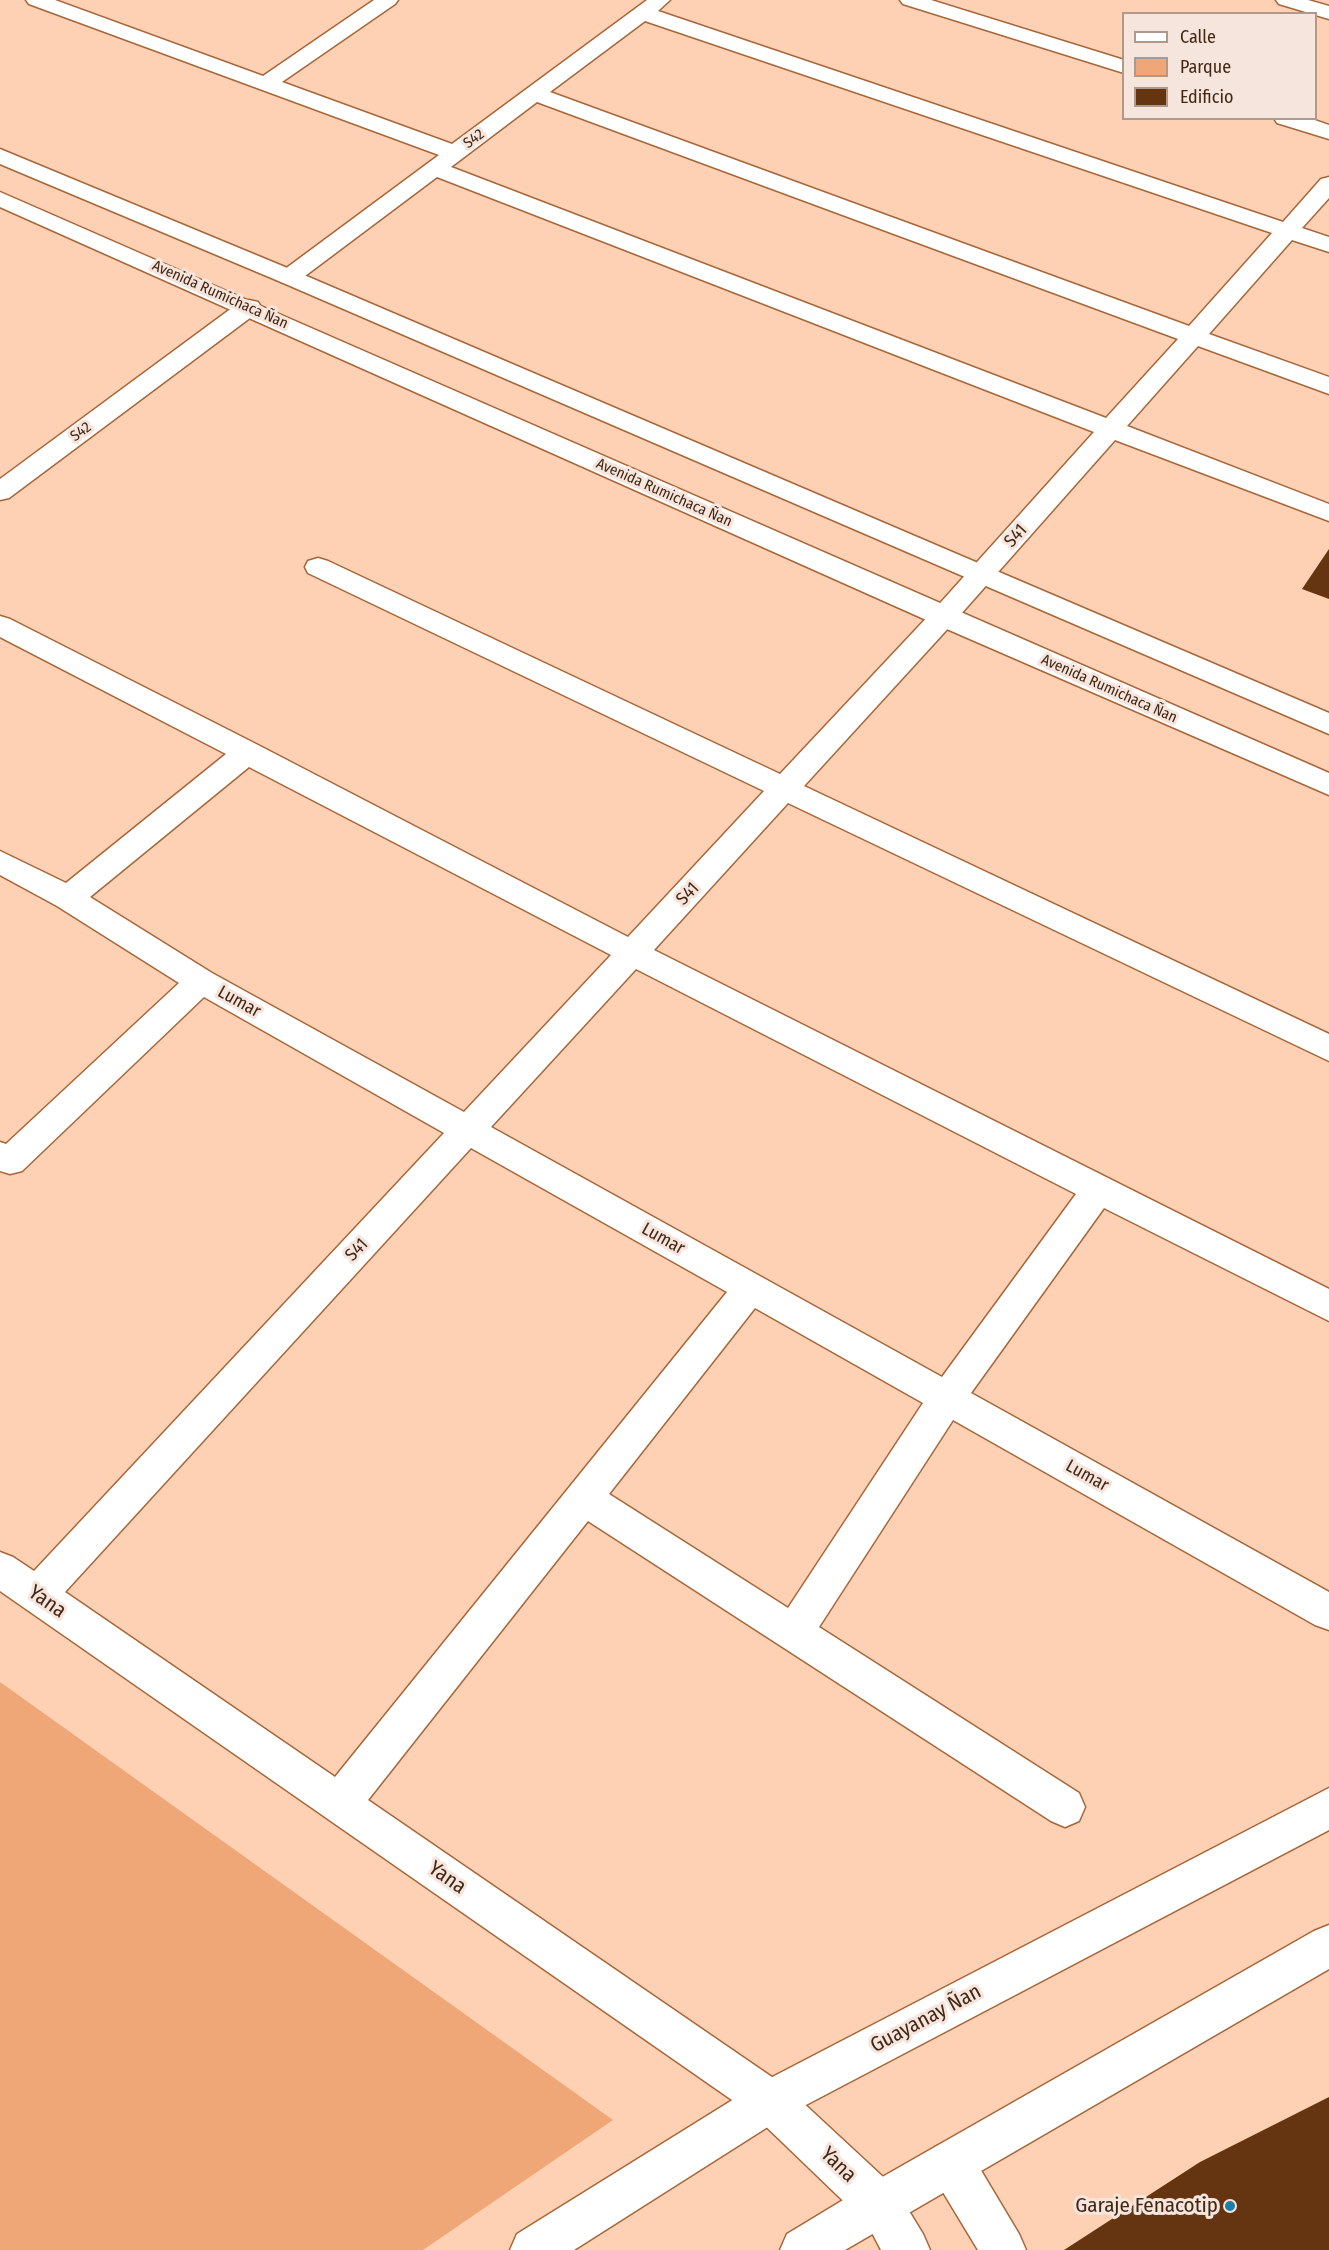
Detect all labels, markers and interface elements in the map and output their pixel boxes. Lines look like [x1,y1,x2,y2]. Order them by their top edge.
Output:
legend [1122,12,1317,120]
text: Calle [1180,26,1216,48]
text: Parque [1180,56,1231,78]
text: Edificio [1180,86,1233,108]
street label: S42 [460,125,488,153]
street label: Avenida Rumichaca Ñan [149,257,291,333]
street label: S42 [67,418,95,446]
street label: Avenida Rumichaca Ñan [593,455,735,531]
street label: S41 [1000,520,1032,552]
street label: Avenida Rumichaca Ñan [1038,651,1180,727]
street label: S41 [672,878,704,910]
street label: Lumar [214,981,264,1023]
street label: Lumar [638,1218,688,1260]
street label: S41 [341,1234,373,1266]
street label: Lumar [1062,1455,1112,1497]
street label: Yana [23,1580,71,1624]
street label: Yana [423,1856,471,1900]
street label: Guayanay Ñan [866,1979,986,2059]
street label: Yana [815,2142,861,2188]
place label: Garaje Fenacotip [1075,2193,1218,2219]
marker: Garaje Fenacotip [1223,2199,1237,2213]

